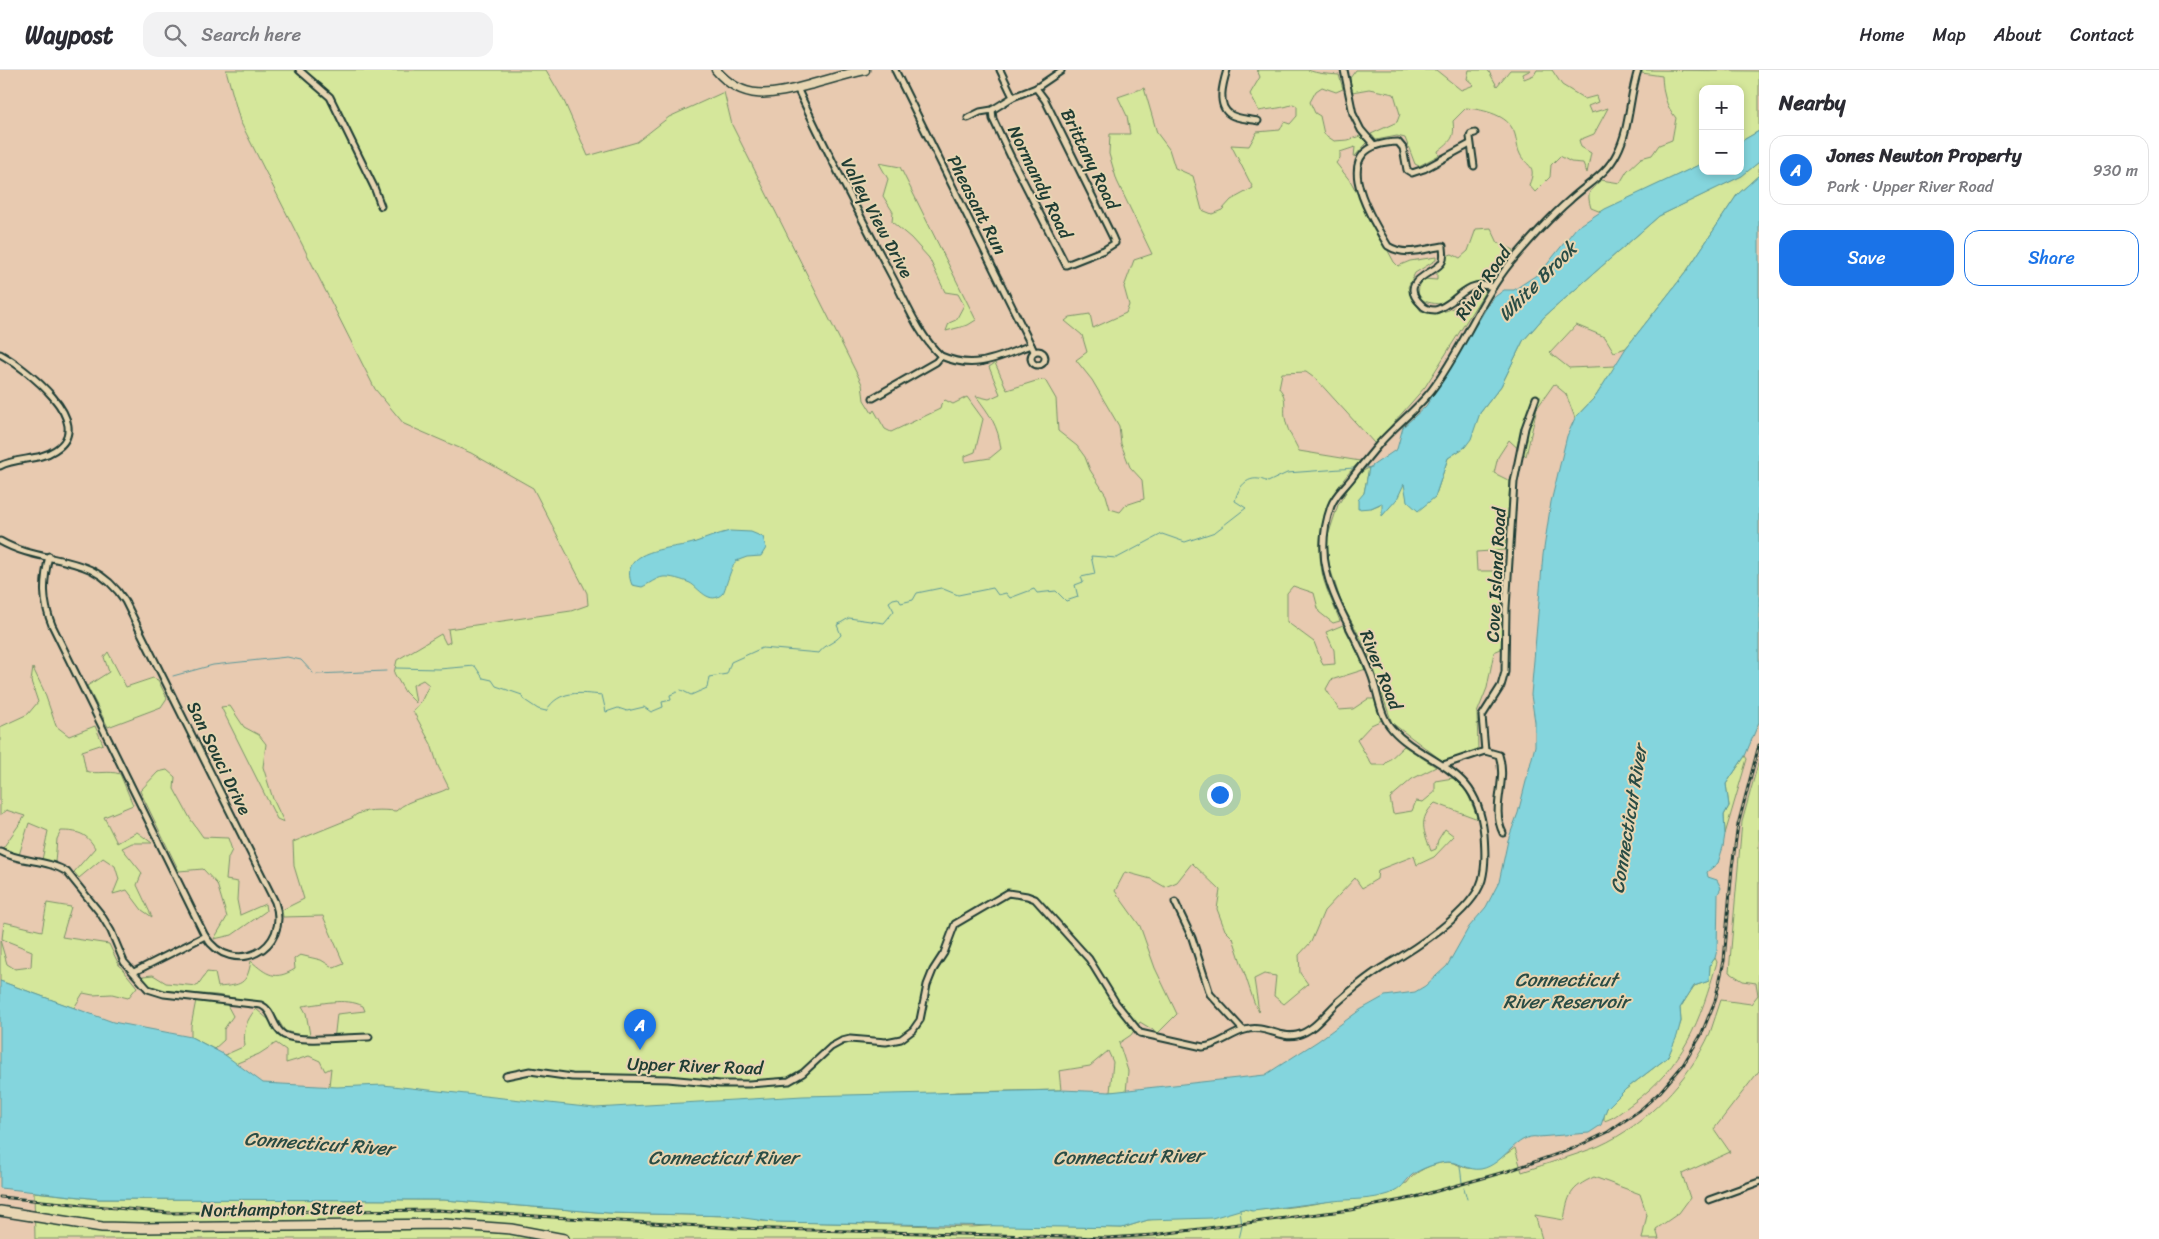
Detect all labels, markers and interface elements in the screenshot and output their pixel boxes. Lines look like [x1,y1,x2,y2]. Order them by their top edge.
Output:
search box [143,12,493,57]
text: Waypost [25,14,113,56]
text: Search here [201,18,301,51]
text: Home [1860,19,1905,51]
text: Map [1933,19,1966,51]
text: About [1994,19,2042,51]
text: Contact [2070,19,2134,51]
icon: search [161,21,189,49]
text: Nearby [1779,84,1845,122]
map controls [1699,85,1744,175]
button: + [1699,85,1744,130]
street label: Brittany Road [1052,103,1129,217]
street label: Normandy Road [999,119,1082,246]
button: − [1699,130,1744,175]
text: Jones Newton Property [1827,139,2022,172]
street label: Pheasant Run [938,149,1016,261]
street label: Valley View Drive [832,152,922,285]
text: A [1791,156,1801,185]
text: 930 m [2093,156,2138,185]
text: Park · Upper River Road [1827,172,1993,201]
button: Save [1779,230,1954,286]
button: Share [1964,230,2139,286]
water label: White Brook [1490,232,1587,329]
street label: River Road [1446,238,1521,327]
street label: Cove Island Road [1476,505,1516,643]
street label: River Road [1350,625,1412,716]
street label: San Souci Drive [178,695,261,821]
water label: Connecticut River [1600,739,1657,896]
your location [1207,782,1233,808]
water label: Connecticut River Reservoir [1503,963,1632,1018]
pin: A [624,1009,656,1050]
street label: Upper River Road [627,1048,765,1084]
water label: Connecticut River [243,1122,398,1165]
water label: Connecticut River [1053,1139,1206,1174]
water label: Connecticut River [648,1141,801,1174]
street label: Northampton Street [201,1192,363,1226]

